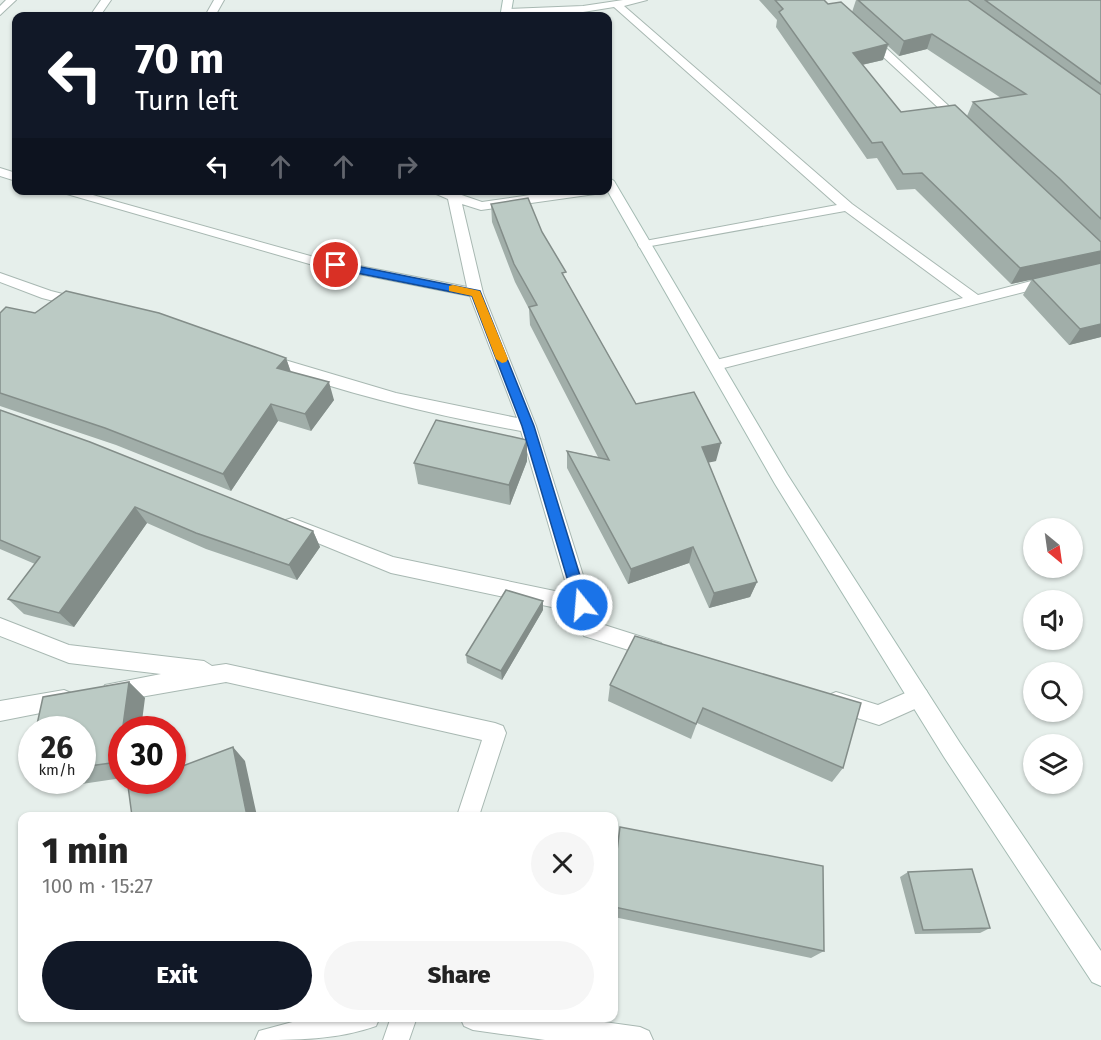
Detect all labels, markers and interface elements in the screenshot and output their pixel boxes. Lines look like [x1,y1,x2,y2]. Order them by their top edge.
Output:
text: 70 m [135,34,224,84]
icon: left [36,36,114,114]
text: Turn left [135,85,238,117]
icon: left [201,150,234,183]
icon: ahead [264,150,297,183]
icon: ahead [327,150,360,183]
icon: right [390,150,423,183]
pin [310,239,361,290]
icon: arrive [319,248,352,281]
north arrow [1023,518,1083,578]
map controls [1023,518,1083,794]
position arrow [550,573,614,637]
button: sound [1023,590,1083,650]
button: search [1023,662,1083,722]
speed limit sign: 30 [108,716,186,794]
text: 26 [41,730,73,766]
button: layers [1023,734,1083,794]
text: km/h [38,761,76,779]
text: 1 min [42,829,128,873]
button: close [531,832,594,895]
text: 100 m · 15:27 [42,874,153,898]
button: Exit [42,941,312,1010]
button: Share [324,941,594,1010]

